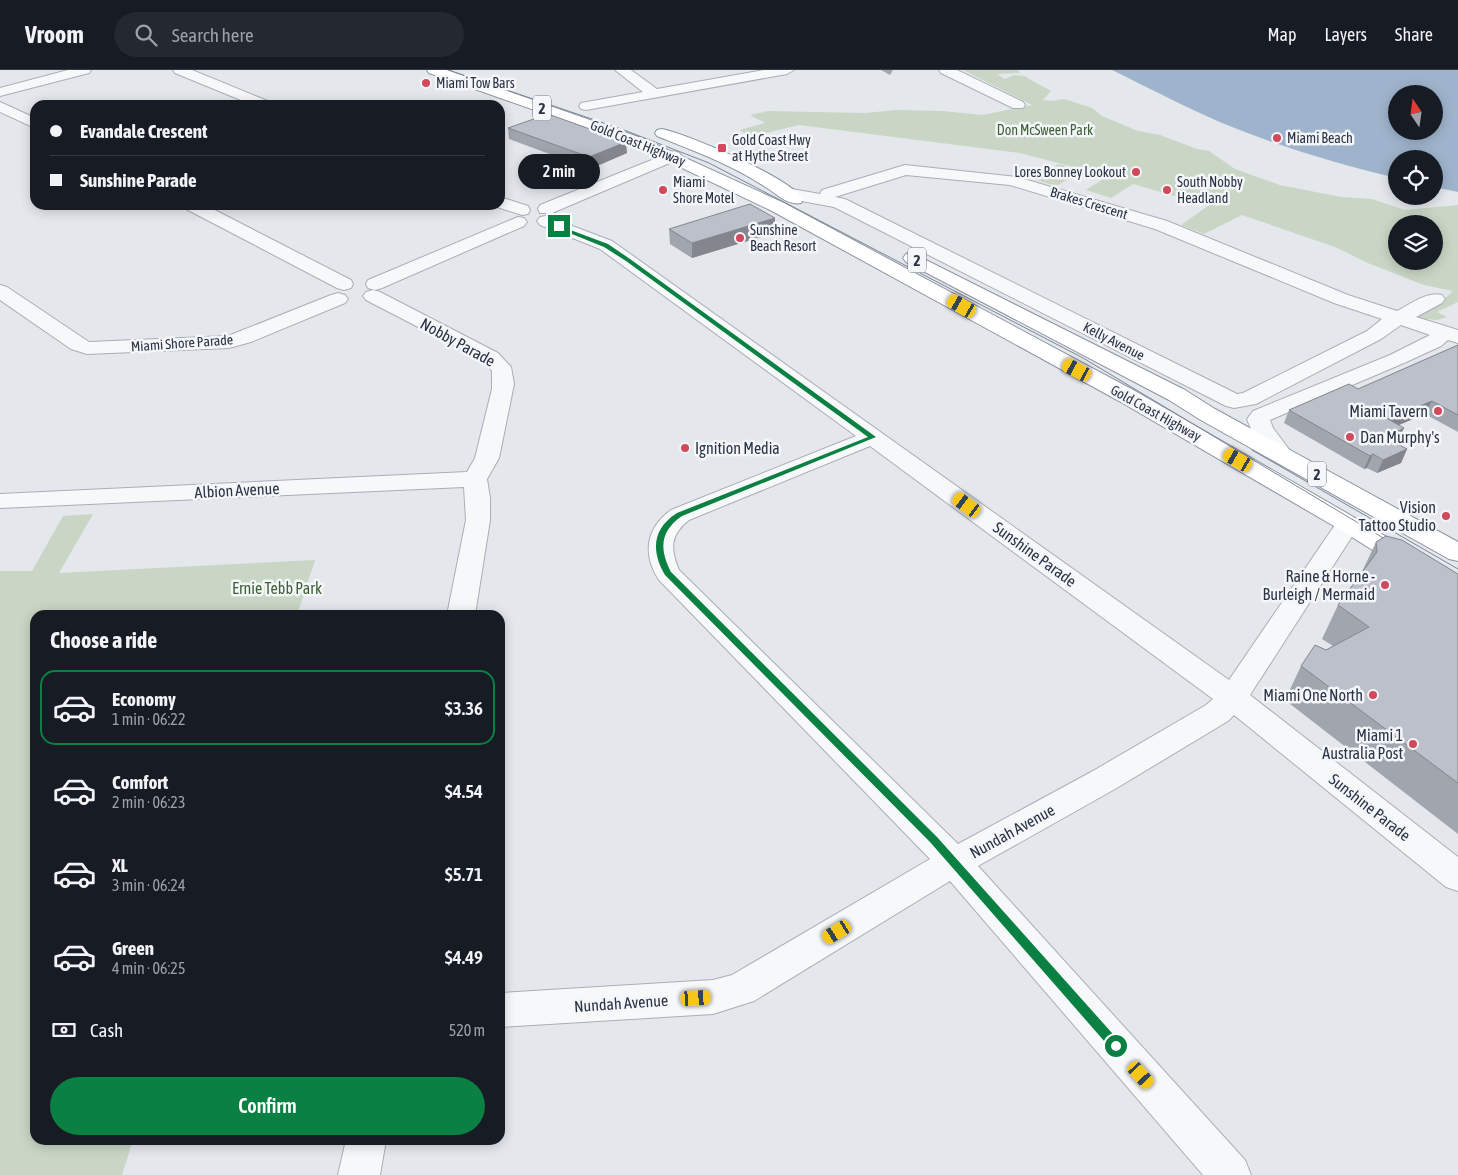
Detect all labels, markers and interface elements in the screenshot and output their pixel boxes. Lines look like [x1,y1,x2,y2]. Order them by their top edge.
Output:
search box [114,12,464,57]
text: Vroom [25,21,84,48]
icon: search [132,21,160,49]
text: Search here [172,24,254,46]
text: Map [1267,24,1296,45]
text: Layers [1324,24,1367,45]
text: Share [1395,24,1433,45]
place label: Miami Tow Bars [436,75,515,91]
marker: Miami Tow Bars [420,77,432,89]
north arrow [1388,85,1442,140]
map controls [1388,85,1443,270]
road number: 2 [533,96,551,120]
street label: Gold Coast Highway [588,117,688,169]
text: Evandale Crescent [80,120,208,142]
park label: Don McSween Park [997,122,1093,138]
place label: Miami Beach [1287,130,1353,146]
place label: Gold Coast Hwy at Hythe Street [732,132,811,164]
marker: Miami Beach [1271,132,1283,144]
marker: Gold Coast Hwy at Hythe Street [716,142,728,154]
button: locate [1388,150,1443,205]
callout: 2 min [518,154,600,188]
text: 2 min [543,162,575,180]
place label: Lores Bonney Lookout [1014,164,1126,180]
marker: Lores Bonney Lookout [1130,166,1142,178]
text: Sunshine Parade [80,169,197,191]
place label: Miami Shore Motel [673,174,735,206]
place label: South Nobby Headland [1177,174,1243,206]
marker: Miami Shore Motel [657,184,669,196]
street label: Brakes Crescent [1048,184,1130,222]
marker: South Nobby Headland [1161,184,1173,196]
route end [548,215,570,237]
button: layers [1388,215,1443,270]
place label: Sunshine Beach Resort [750,222,816,254]
marker: Sunshine Beach Resort [734,232,746,244]
road number: 2 [908,248,926,272]
car [945,292,978,320]
street label: Nobby Parade [417,314,498,371]
street label: Kelly Avenue [1081,319,1147,363]
street label: Miami Shore Parade [130,331,234,355]
car [1060,356,1093,384]
street label: Gold Coast Highway [1108,382,1204,445]
place label: Miami Tavern [1349,402,1428,420]
marker: Miami Tavern [1432,405,1444,417]
place label: Dan Murphy's [1360,428,1440,447]
marker: Dan Murphy's [1344,431,1356,443]
place label: Ignition Media [695,439,780,458]
marker: Ignition Media [679,442,691,454]
car [1221,446,1254,474]
road number: 2 [1308,462,1326,486]
street label: Albion Avenue [194,479,280,501]
car [950,490,983,520]
place label: Vision Tattoo Studio [1359,498,1436,534]
marker: Vision Tattoo Studio [1440,510,1452,522]
street label: Sunshine Parade [990,518,1080,590]
place label: Raine & Horne - Burleigh / Mermaid [1263,567,1375,604]
park label: Ernie Tebb Park [232,579,322,597]
marker: Raine & Horne - Burleigh / Mermaid [1379,579,1391,591]
text: Choose a ride [50,627,157,653]
icon: car [52,685,97,730]
place label: Miami One North [1263,686,1363,704]
text: Economy [112,688,176,710]
marker: Miami One North [1367,689,1379,701]
text: $3.36 [445,697,483,719]
text: 1 min · 06:22 [112,710,185,728]
place label: Miami 1 Australia Post [1322,726,1403,762]
marker: Miami 1 Australia Post [1407,738,1419,750]
icon: car [52,768,97,813]
street label: Sunshine Parade [1326,770,1414,844]
text: Comfort [112,771,168,793]
text: $4.54 [445,780,483,802]
text: 2 min · 06:23 [112,793,185,811]
street label: Nundah Avenue [966,800,1058,862]
icon: car [52,851,97,896]
text: XL [112,854,128,876]
text: $5.71 [445,863,483,885]
text: 3 min · 06:24 [112,876,185,894]
car [820,918,853,946]
icon: car [52,934,97,979]
text: Green [112,937,154,959]
text: $4.49 [445,946,483,968]
text: 4 min · 06:25 [112,959,185,977]
car [680,990,711,1006]
street label: Nundah Avenue [573,991,669,1015]
icon: cash [50,1016,78,1044]
text: Cash [90,1019,123,1041]
text: 520 m [449,1021,485,1039]
route start [1105,1035,1127,1057]
car [1125,1059,1156,1091]
button: Confirm [50,1077,485,1135]

